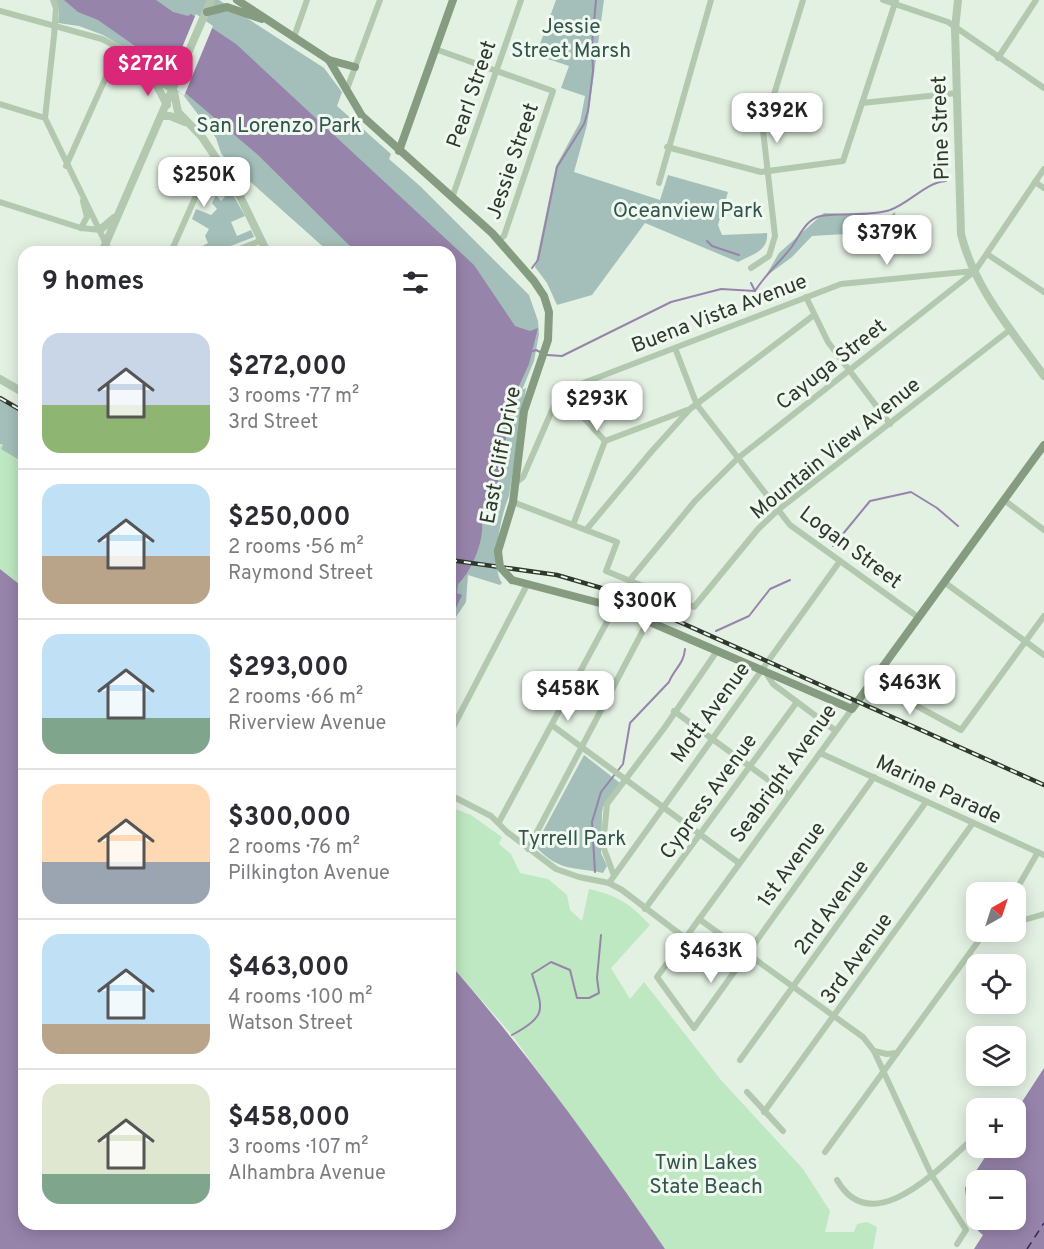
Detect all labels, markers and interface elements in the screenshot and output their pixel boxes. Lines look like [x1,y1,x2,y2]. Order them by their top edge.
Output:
park label: Jessie Street Marsh [511,14,631,65]
street label: Pearl Street [441,37,503,152]
pin: $272K [106,46,190,97]
text: $272K [118,52,178,78]
street label: Pine Street [926,75,957,181]
pin: $392K [735,93,819,144]
text: $392K [746,99,808,125]
street label: Jessie Street [481,100,546,223]
park label: San Lorenzo Park [196,113,362,140]
pin: $250K [162,157,246,208]
text: $250K [172,163,236,189]
park label: Oceanview Park [613,198,763,225]
pin: $379K [845,215,929,266]
text: $379K [857,221,917,247]
text: 9 homes [42,266,144,299]
icon: filters [399,266,432,299]
street label: Buena Vista Avenue [628,269,811,360]
street label: Cayuga Street [771,314,893,417]
text: $272,000 [228,351,347,384]
icon: home [90,357,162,429]
street label: Mountain View Avenue [745,372,927,526]
pin: $293K [555,381,639,432]
text: 3 rooms · 77 m² [228,384,359,410]
street label: East Cliff Drive [475,384,528,526]
text: $293K [566,387,628,413]
text: 3rd Street [228,410,318,436]
street label: Logan Street [793,501,907,596]
text: $250,000 [228,502,350,535]
icon: home [90,508,162,580]
text: 2 rooms · 56 m² [228,535,364,561]
text: Raymond Street [228,561,373,587]
pin: $300K [603,583,687,634]
text: $300K [613,589,677,615]
text: $293,000 [228,652,349,685]
street label: Mott Avenue [666,657,757,769]
icon: home [90,658,162,730]
pin: $463K [868,665,952,716]
pin: $458K [526,671,610,722]
text: $463K [878,671,942,697]
text: $458K [536,677,600,703]
text: 2 rooms · 66 m² [228,685,363,711]
street label: Seabright Avenue [725,699,844,849]
text: Riverview Avenue [228,711,386,737]
street label: Cypress Avenue [654,729,764,865]
street label: Marine Parade [871,749,1006,831]
text: $300,000 [228,802,351,835]
icon: home [90,808,162,880]
street label: 1st Avenue [752,817,832,913]
park label: Tyrrell Park [517,826,627,853]
text: 2 rooms · 76 m² [228,835,360,861]
street label: 2nd Avenue [789,855,876,961]
text: Pilkington Avenue [228,861,390,887]
north arrow [966,882,1026,942]
map controls [966,882,1026,1230]
street label: 3rd Avenue [815,908,899,1010]
pin: $463K [669,933,753,984]
text: $463K [679,939,743,965]
text: $463,000 [228,952,349,985]
button: locate [966,954,1026,1014]
icon: home [90,958,162,1030]
text: 4 rooms · 100 m² [228,985,373,1011]
text: Watson Street [228,1011,353,1037]
button: layers [966,1026,1026,1086]
button: + [966,1098,1026,1158]
text: $458,000 [228,1102,350,1135]
icon: home [90,1108,162,1180]
text: 3 rooms · 107 m² [228,1135,369,1161]
park label: Twin Lakes State Beach [649,1150,763,1201]
text: Alhambra Avenue [228,1161,386,1187]
button: − [966,1170,1026,1230]

